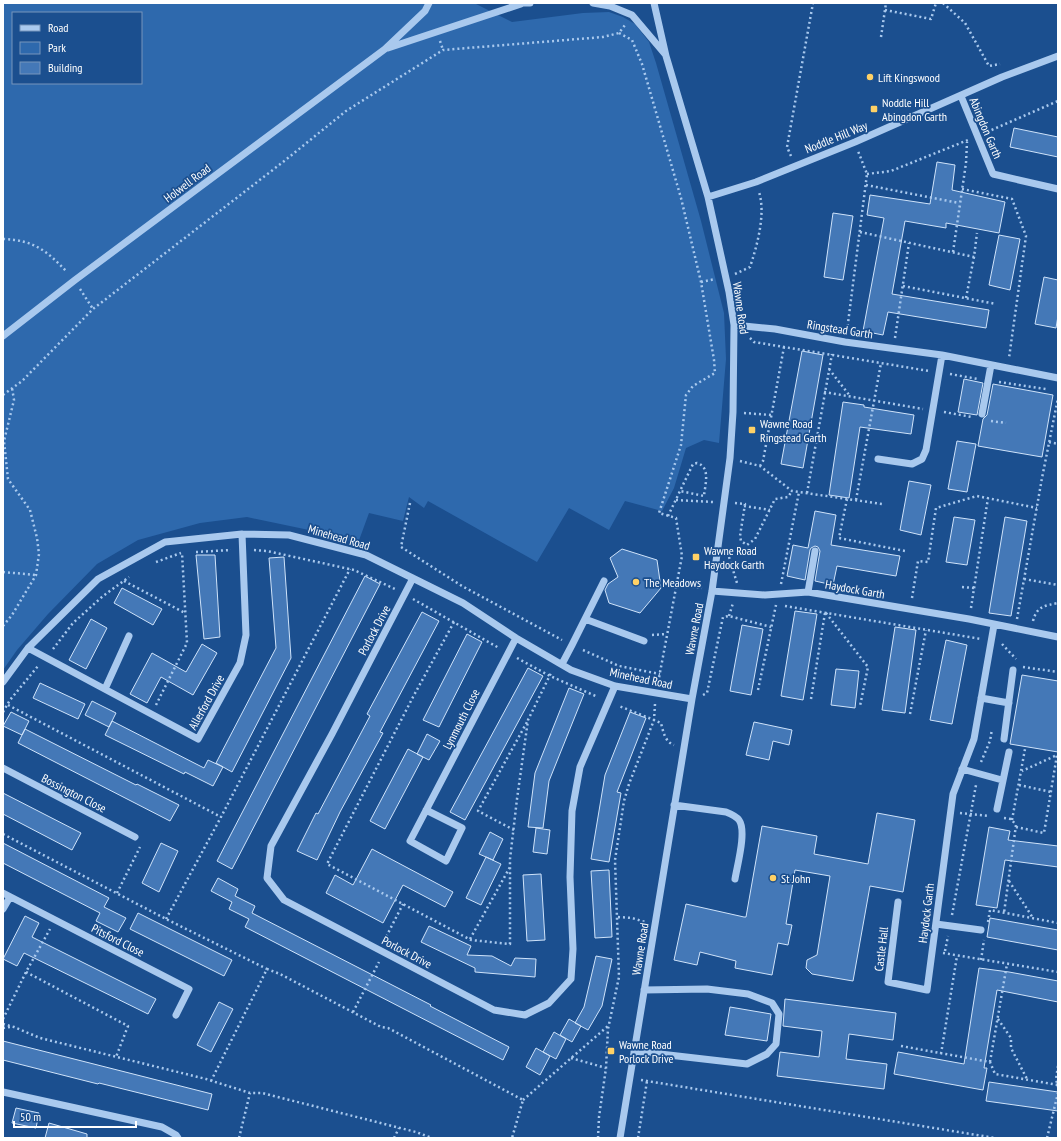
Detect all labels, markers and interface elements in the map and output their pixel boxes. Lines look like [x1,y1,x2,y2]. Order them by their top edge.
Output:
legend [12,12,142,84]
text: Road [48,20,68,35]
text: Park [48,40,66,55]
text: Building [48,60,83,75]
place label: Lift Kingswood [878,70,940,85]
marker: Lift Kingswood [865,72,875,82]
place label: Noddle Hill Abingdon Garth [882,95,947,124]
street label: Abingdon Garth [966,95,1006,161]
marker: Noddle Hill Abingdon Garth [869,104,879,114]
street label: Noddle Hill Way [802,117,870,156]
street label: Holwell Road [161,160,213,206]
street label: Wawne Road [730,281,752,335]
street label: Ringstead Garth [806,316,874,342]
place label: Wawne Road Ringstead Garth [760,416,826,445]
marker: Wawne Road Ringstead Garth [747,425,757,435]
street label: Minehead Road [306,521,372,553]
place label: Wawne Road Haydock Garth [704,543,764,572]
marker: Wawne Road Haydock Garth [691,552,701,562]
place label: The Meadows [644,575,701,590]
street label: Haydock Garth [824,576,886,602]
marker: The Meadows [631,577,641,587]
street label: Porlock Drive [355,602,393,658]
street label: Wawne Road [682,602,706,656]
street label: Minehead Road [608,664,674,692]
street label: Allerford Drive [185,672,227,732]
street label: Lynmouth Close [439,686,483,752]
street label: Bossington Close [39,770,109,816]
place label: St John [781,871,811,886]
marker: St John [768,873,778,883]
street label: Haydock Garth [915,882,937,944]
street label: Pitsford Close [89,920,147,960]
street label: Wawne Road [628,922,652,976]
street label: Castle Hall [871,926,891,972]
street label: Porlock Drive [379,933,435,971]
place label: Wawne Road Porlock Drive [619,1037,674,1066]
marker: Wawne Road Porlock Drive [606,1046,616,1056]
scale bar [14,1103,136,1129]
text: 50 m [20,1109,41,1124]

